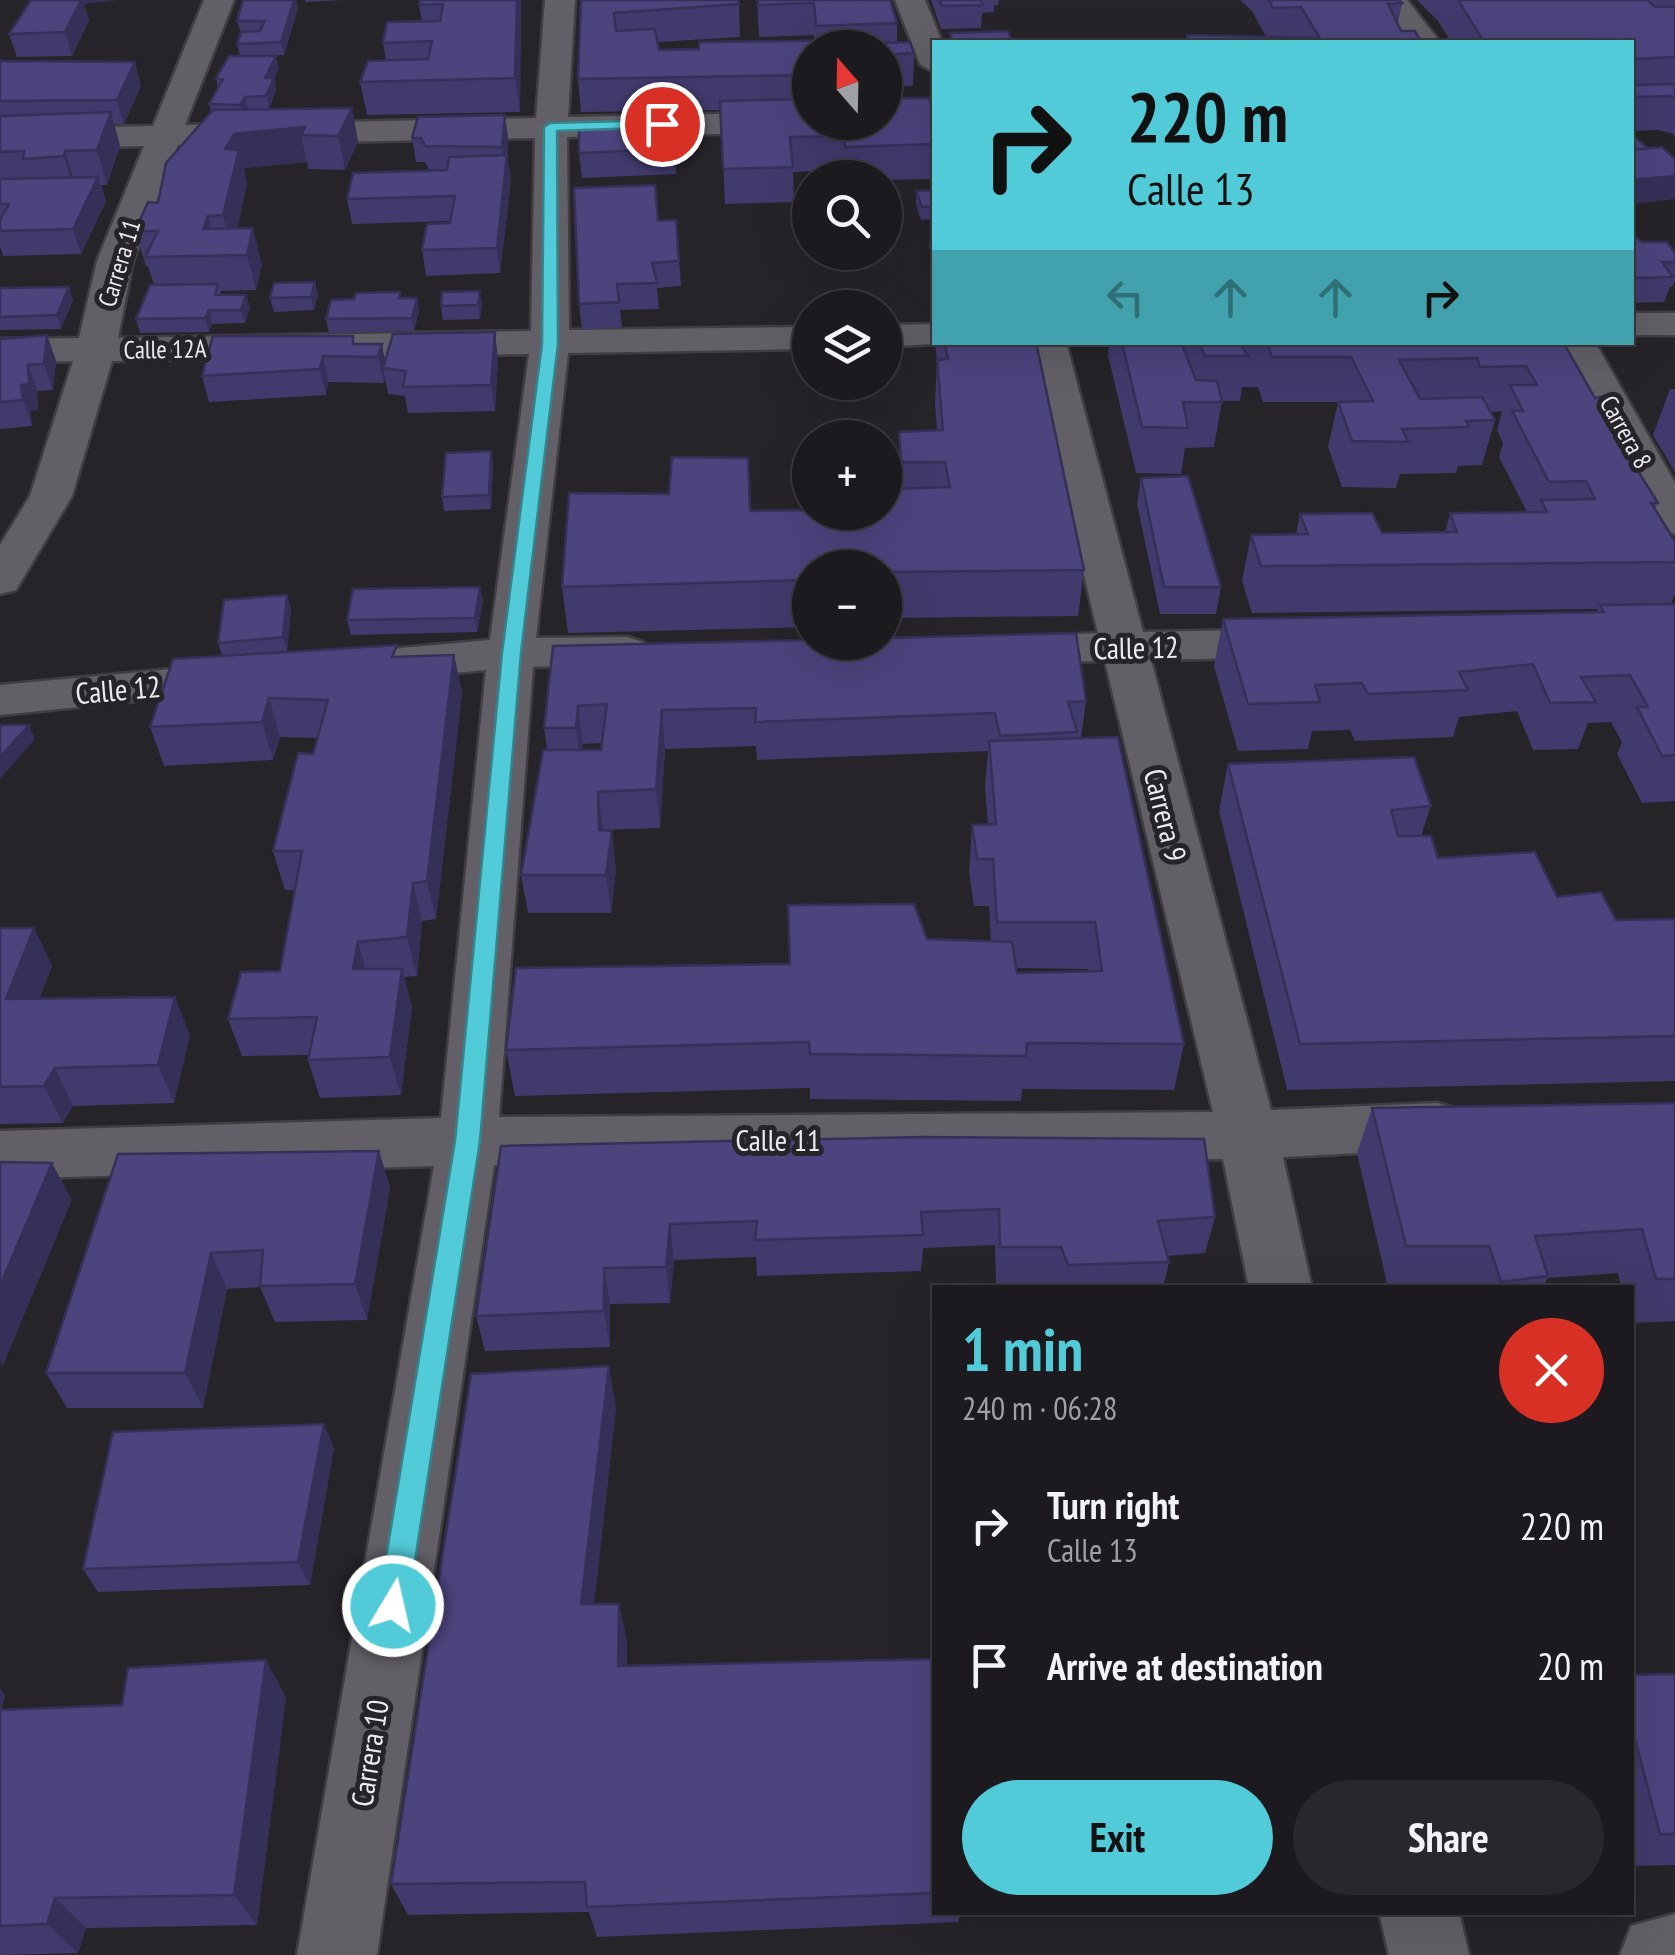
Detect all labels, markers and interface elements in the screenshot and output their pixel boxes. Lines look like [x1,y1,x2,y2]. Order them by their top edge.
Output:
north arrow [792,30,902,140]
map controls [792,30,902,660]
text: 220 m [1127,71,1288,161]
icon: right [962,80,1092,210]
pin [620,82,705,167]
icon: arrive [635,97,690,152]
text: Calle 13 [1127,159,1255,217]
button: search [792,160,902,270]
street label: Carrera 11 [91,215,147,311]
icon: left [1098,270,1153,325]
icon: ahead [1203,270,1258,325]
icon: ahead [1308,270,1363,325]
icon: right [1413,270,1468,325]
button: layers [792,290,902,400]
street label: Calle 12A [123,332,207,366]
street label: Carrera 8 [1593,390,1659,474]
button: + [792,420,902,530]
button: − [792,550,902,660]
street label: Calle 12 [1093,627,1179,667]
street label: Calle 12 [74,666,162,712]
street label: Carrera 9 [1136,765,1196,865]
street label: Calle 11 [735,1120,821,1159]
text: 1 min [962,1310,1083,1388]
button: close [1499,1318,1604,1423]
text: 240 m · 06:28 [962,1387,1117,1429]
text: Turn right [1047,1480,1179,1529]
icon: right [962,1498,1017,1553]
text: 220 m [1520,1501,1604,1550]
text: Calle 13 [1047,1529,1138,1571]
position arrow [341,1554,445,1658]
icon: arrive [962,1638,1017,1693]
text: Arrive at destination [1047,1641,1323,1690]
text: 20 m [1537,1641,1604,1690]
street label: Carrera 10 [341,1697,397,1809]
button: Exit [962,1780,1273,1895]
button: Share [1293,1780,1604,1895]

